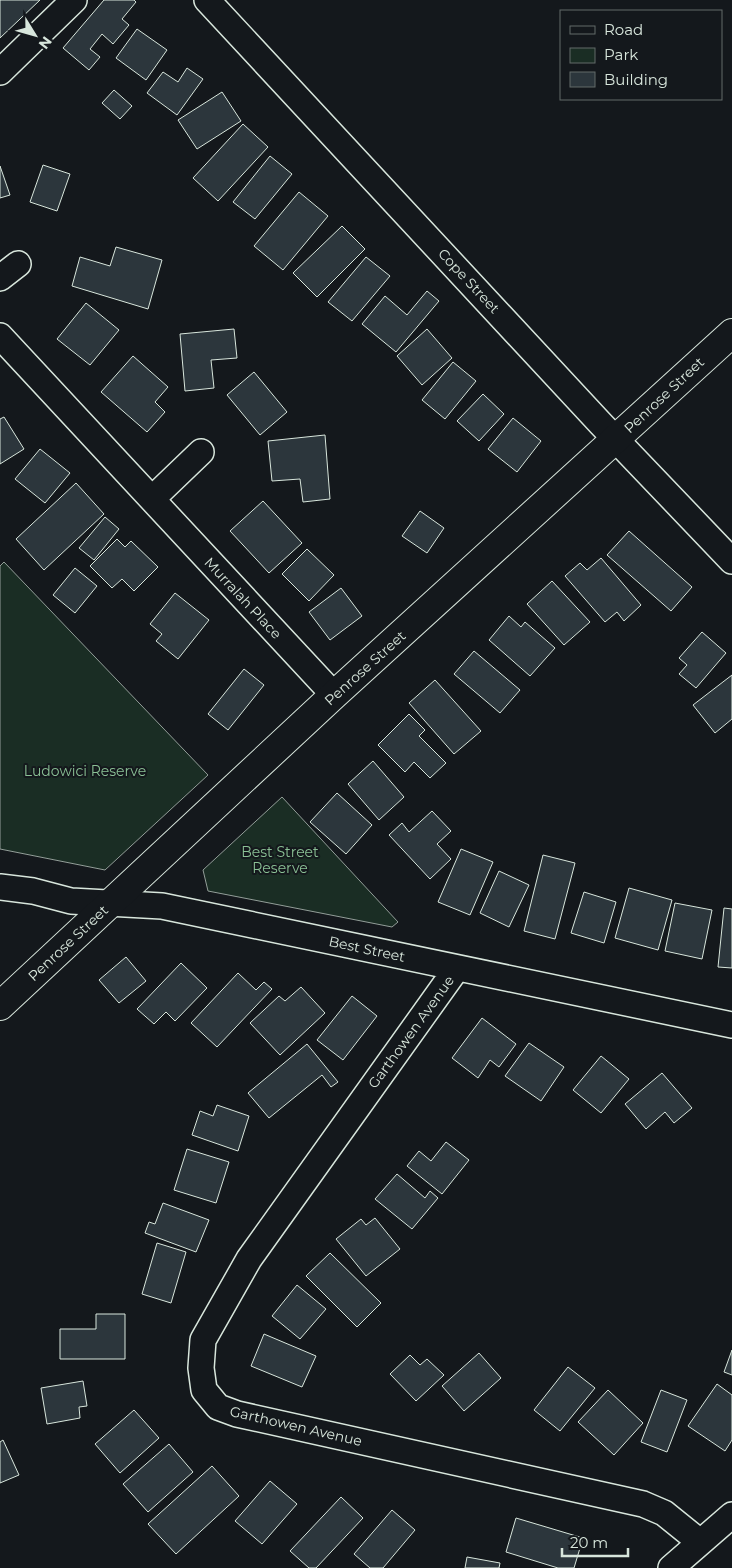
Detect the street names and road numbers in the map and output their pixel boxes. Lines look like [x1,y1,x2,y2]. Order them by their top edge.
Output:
street label: Cope Street [434,245,504,317]
street label: Penrose Street [620,353,708,437]
street label: Murralah Place [201,553,285,643]
street label: Penrose Street [321,627,410,709]
street label: Penrose Street [24,901,112,985]
street label: Best Street [327,932,407,966]
street label: Garthowen Avenue [364,972,458,1092]
street label: Garthowen Avenue [228,1402,364,1450]

